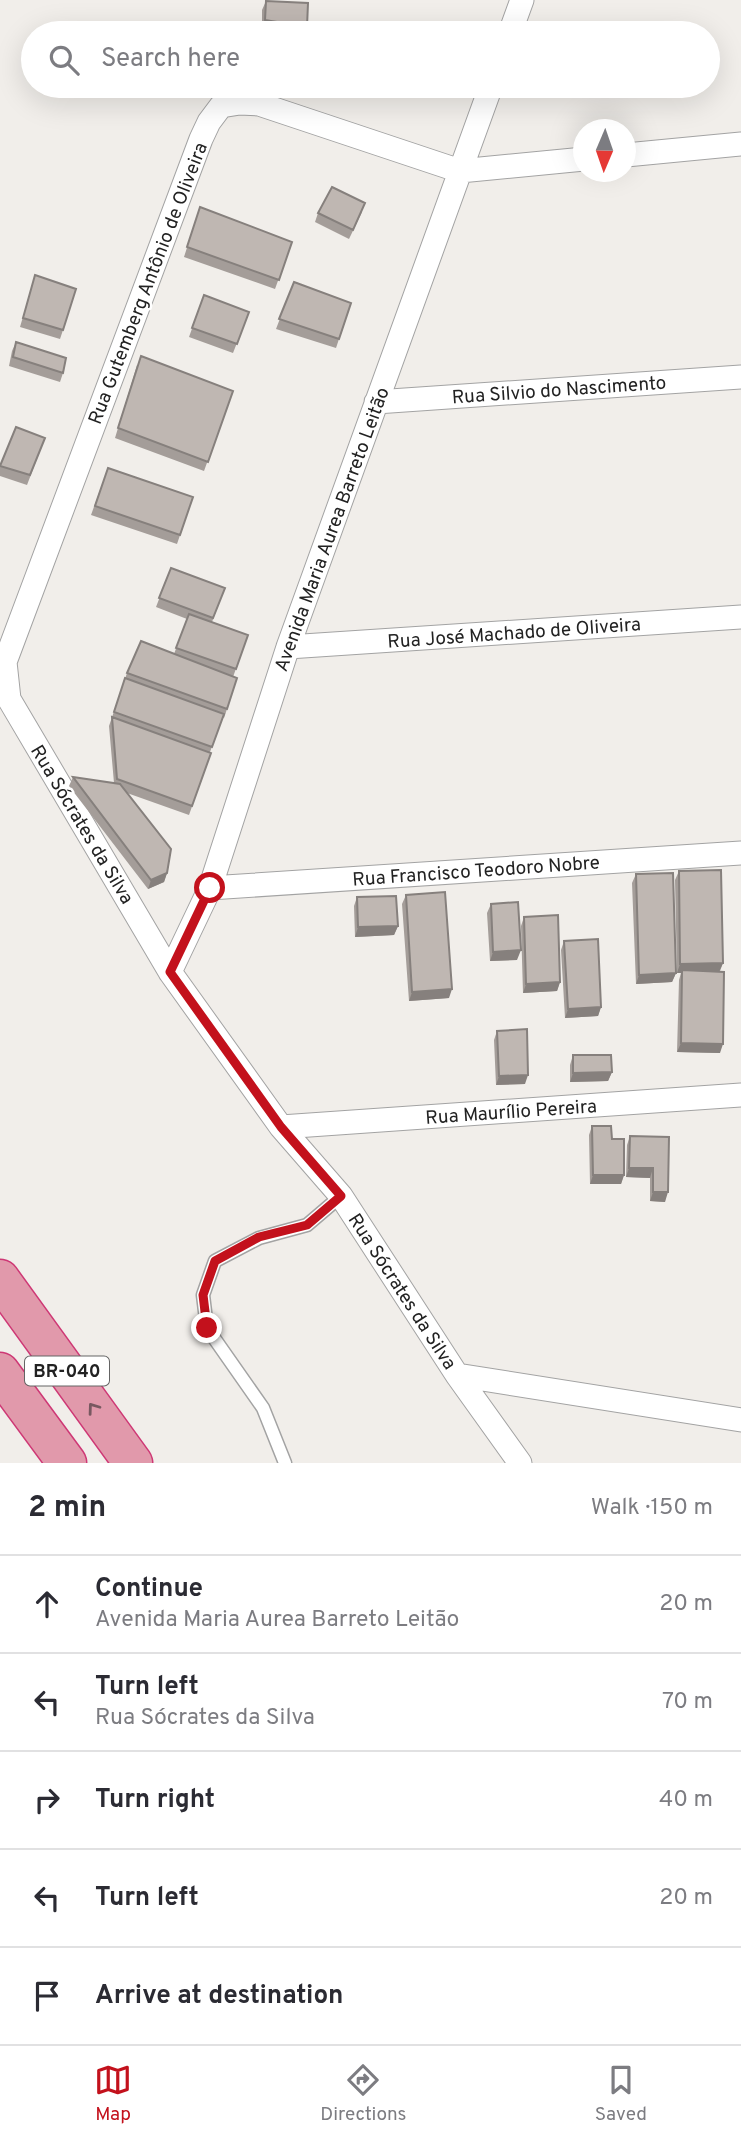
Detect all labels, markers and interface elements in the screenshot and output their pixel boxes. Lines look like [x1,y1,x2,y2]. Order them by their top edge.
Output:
search box [21,21,720,98]
icon: search [45,41,83,79]
text: Search here [101,43,240,76]
north arrow [573,119,636,182]
street label: Rua Gutemberg Antônio de Oliveira [84,139,214,428]
street label: Rua Silvio do Nascimento [451,372,667,410]
street label: Avenida Maria Aurea Barreto Leitão [270,384,396,675]
street label: Rua José Machado de Oliveira [387,613,642,655]
street label: Rua Sócrates da Silva [24,741,138,909]
street label: Rua Francisco Teodoro Nobre [352,851,601,893]
route start [194,872,225,903]
street label: Rua Maurílio Pereira [425,1095,598,1131]
street label: Rua Sócrates da Silva [342,1209,461,1375]
route end [191,1312,222,1343]
road number: BR-040 [25,1356,109,1386]
one-way arrow [89,1403,101,1416]
text: 2 min [28,1490,106,1527]
text: Walk · 150 m [591,1494,713,1523]
text: Continue [95,1573,203,1606]
icon: ahead [28,1585,66,1623]
text: 20 m [659,1590,713,1619]
text: Avenida Maria Aurea Barreto Leitão [95,1606,459,1635]
text: Turn left [95,1671,199,1704]
icon: left [28,1683,66,1721]
text: 70 m [662,1688,713,1717]
text: Rua Sócrates da Silva [95,1704,315,1733]
icon: right [28,1781,66,1819]
text: Turn right [95,1784,215,1817]
text: 40 m [659,1786,713,1815]
icon: left [28,1879,66,1917]
text: Turn left [95,1882,199,1915]
text: 20 m [659,1884,713,1913]
icon: arrive [28,1977,66,2015]
text: Arrive at destination [95,1980,343,2013]
tab: Map [94,2061,132,2127]
tab: Directions [320,2061,407,2127]
tab: Saved [595,2061,647,2127]

